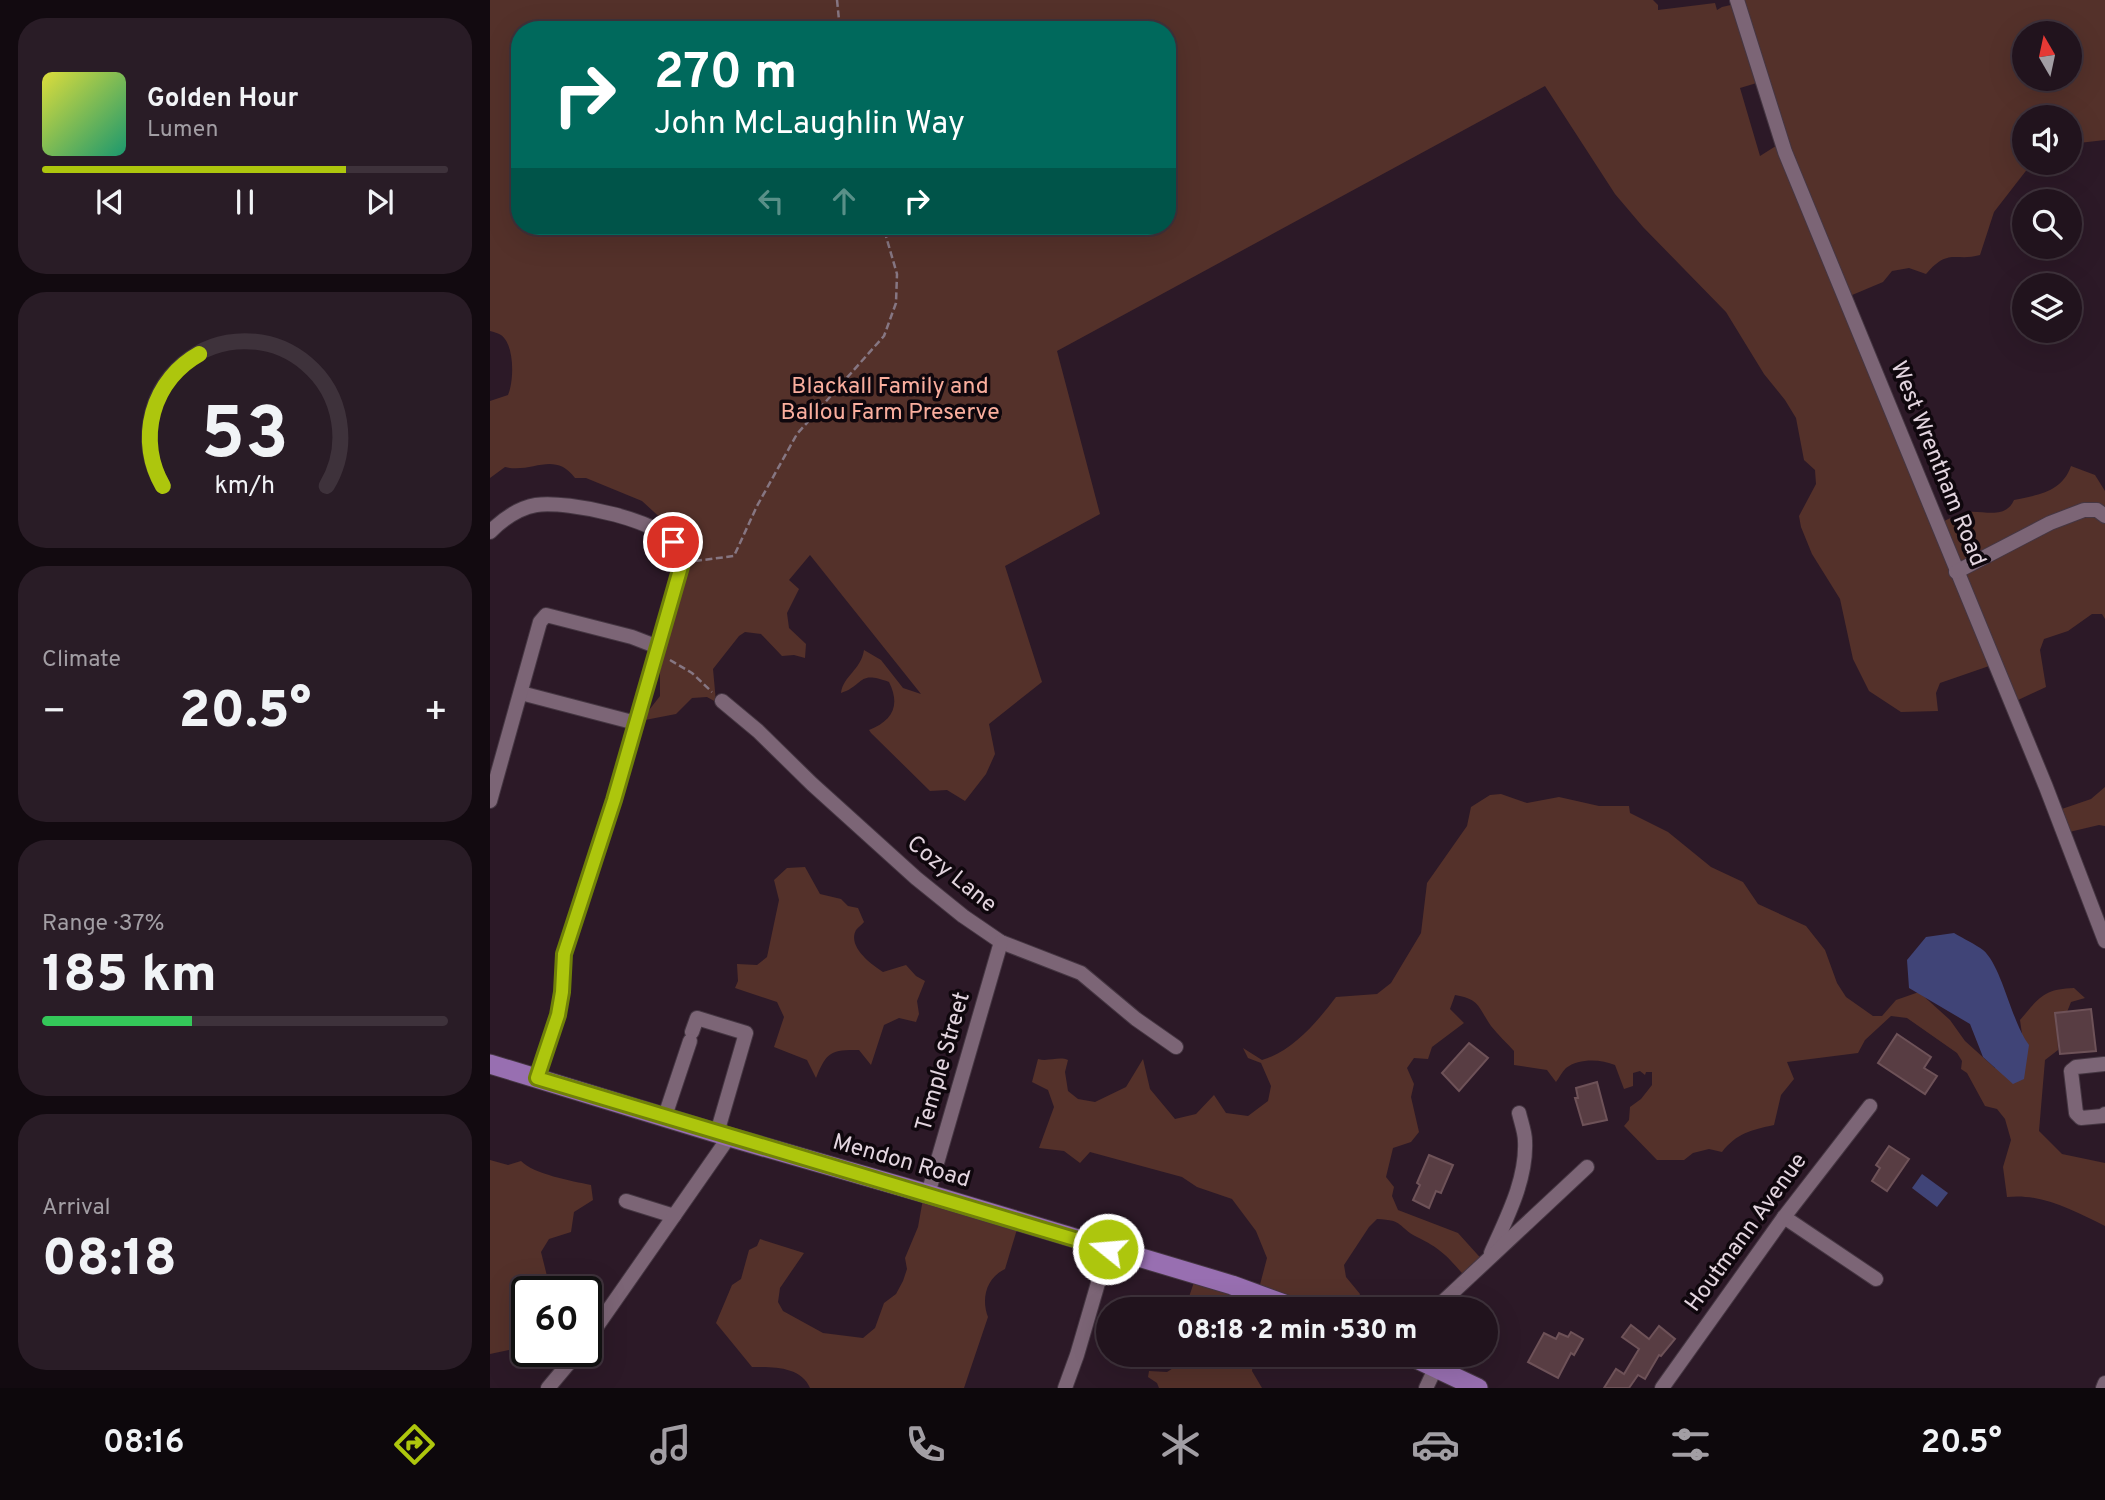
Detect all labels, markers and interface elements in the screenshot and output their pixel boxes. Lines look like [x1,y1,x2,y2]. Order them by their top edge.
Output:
north arrow [2012,21,2082,91]
map controls [2012,21,2082,343]
text: 270 m [654,44,797,106]
icon: right [539,49,630,140]
text: Golden Hour [147,83,298,116]
text: John McLaughlin Way [654,105,965,145]
button: sound [2012,105,2082,175]
text: Lumen [147,116,218,145]
icon: left [752,182,790,220]
icon: ahead [825,182,863,220]
icon: right [898,182,936,220]
icon: previous [91,183,129,221]
icon: pause [226,183,264,221]
icon: next [361,183,399,221]
button: search [2012,189,2082,259]
button: layers [2012,273,2082,343]
street label: West Wrentham Road [1883,357,1991,571]
park label: Blackall Family and Ballou Farm Preserve [780,373,1000,428]
text: 53 [201,392,289,484]
text: km/h [215,471,275,503]
pin [643,512,703,572]
icon: arrive [654,523,692,561]
text: Climate [42,646,121,675]
text: 20.5° [179,680,311,746]
text: − [42,689,67,738]
text: + [423,689,448,738]
street label: Cozy Lane [900,830,1002,920]
text: Range · 37% [42,910,164,939]
text: 185 km [42,944,217,1010]
street label: Temple Street [910,989,978,1135]
street label: Mendon Road [829,1129,973,1195]
street label: Houtmann Avenue [1680,1148,1814,1318]
text: Arrival [42,1194,111,1223]
position arrow [1071,1212,1145,1286]
text: 08:18 [42,1228,177,1294]
speed limit sign: 60 [511,1276,602,1367]
text: 08:18 · 2 min · 530 m [1177,1315,1417,1348]
icon: directions [390,1420,439,1469]
icon: music [646,1420,695,1469]
icon: phone [901,1420,950,1469]
icon: climate [1156,1420,1205,1469]
icon: car [1411,1420,1460,1469]
icon: filters [1666,1420,1715,1469]
text: 08:16 [103,1424,184,1464]
text: 20.5° [1921,1424,2002,1464]

